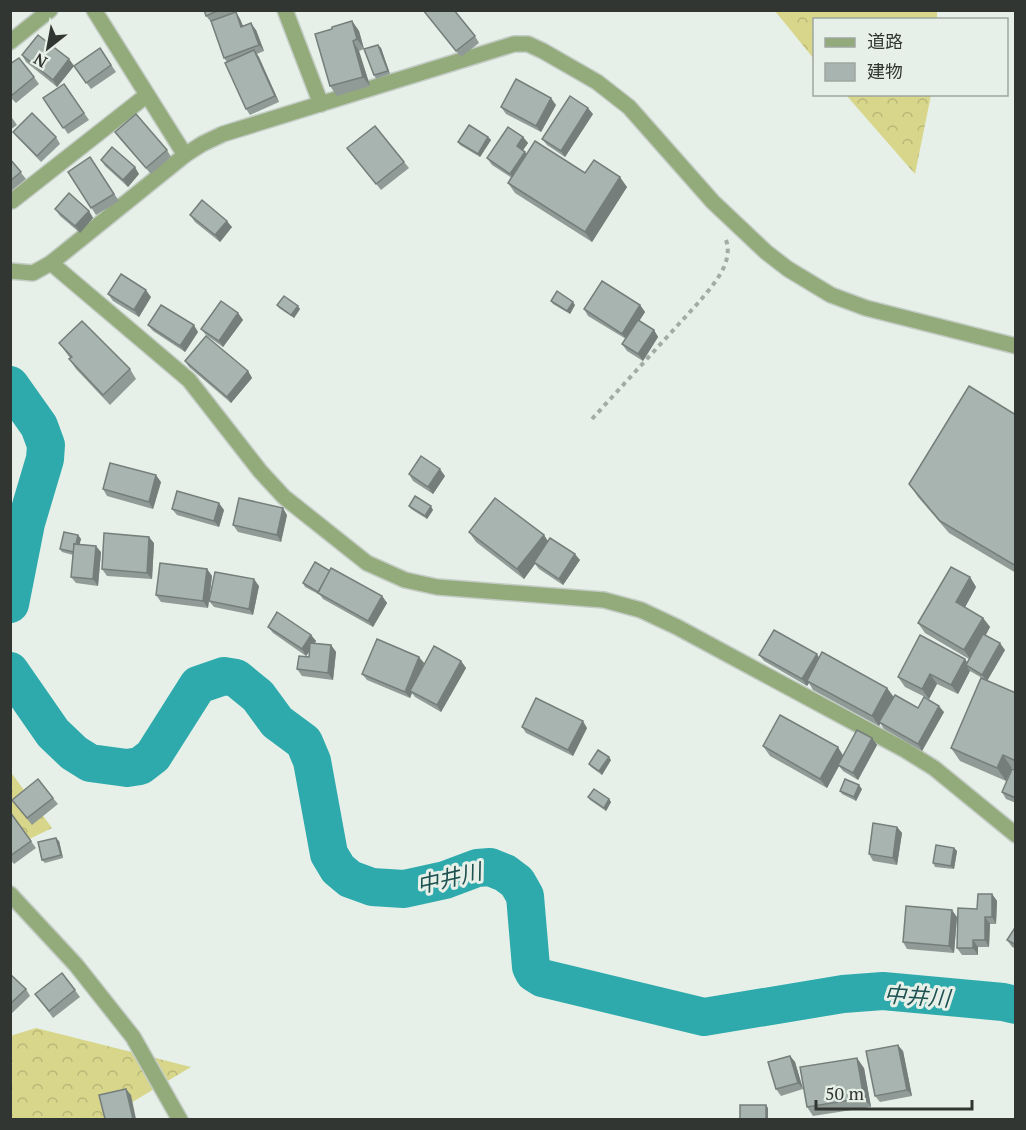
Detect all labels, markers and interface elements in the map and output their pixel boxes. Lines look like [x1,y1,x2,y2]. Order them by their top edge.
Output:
north arrow [18,18,78,78]
legend [813,18,1008,96]
text: 道路 [867,29,903,53]
text: N [29,48,51,73]
text: 建物 [867,59,903,83]
water label: 中井川 [413,856,486,899]
water label: 中井川 [883,979,953,1012]
scale bar [816,1073,972,1111]
text: 50 m [825,1081,865,1105]

